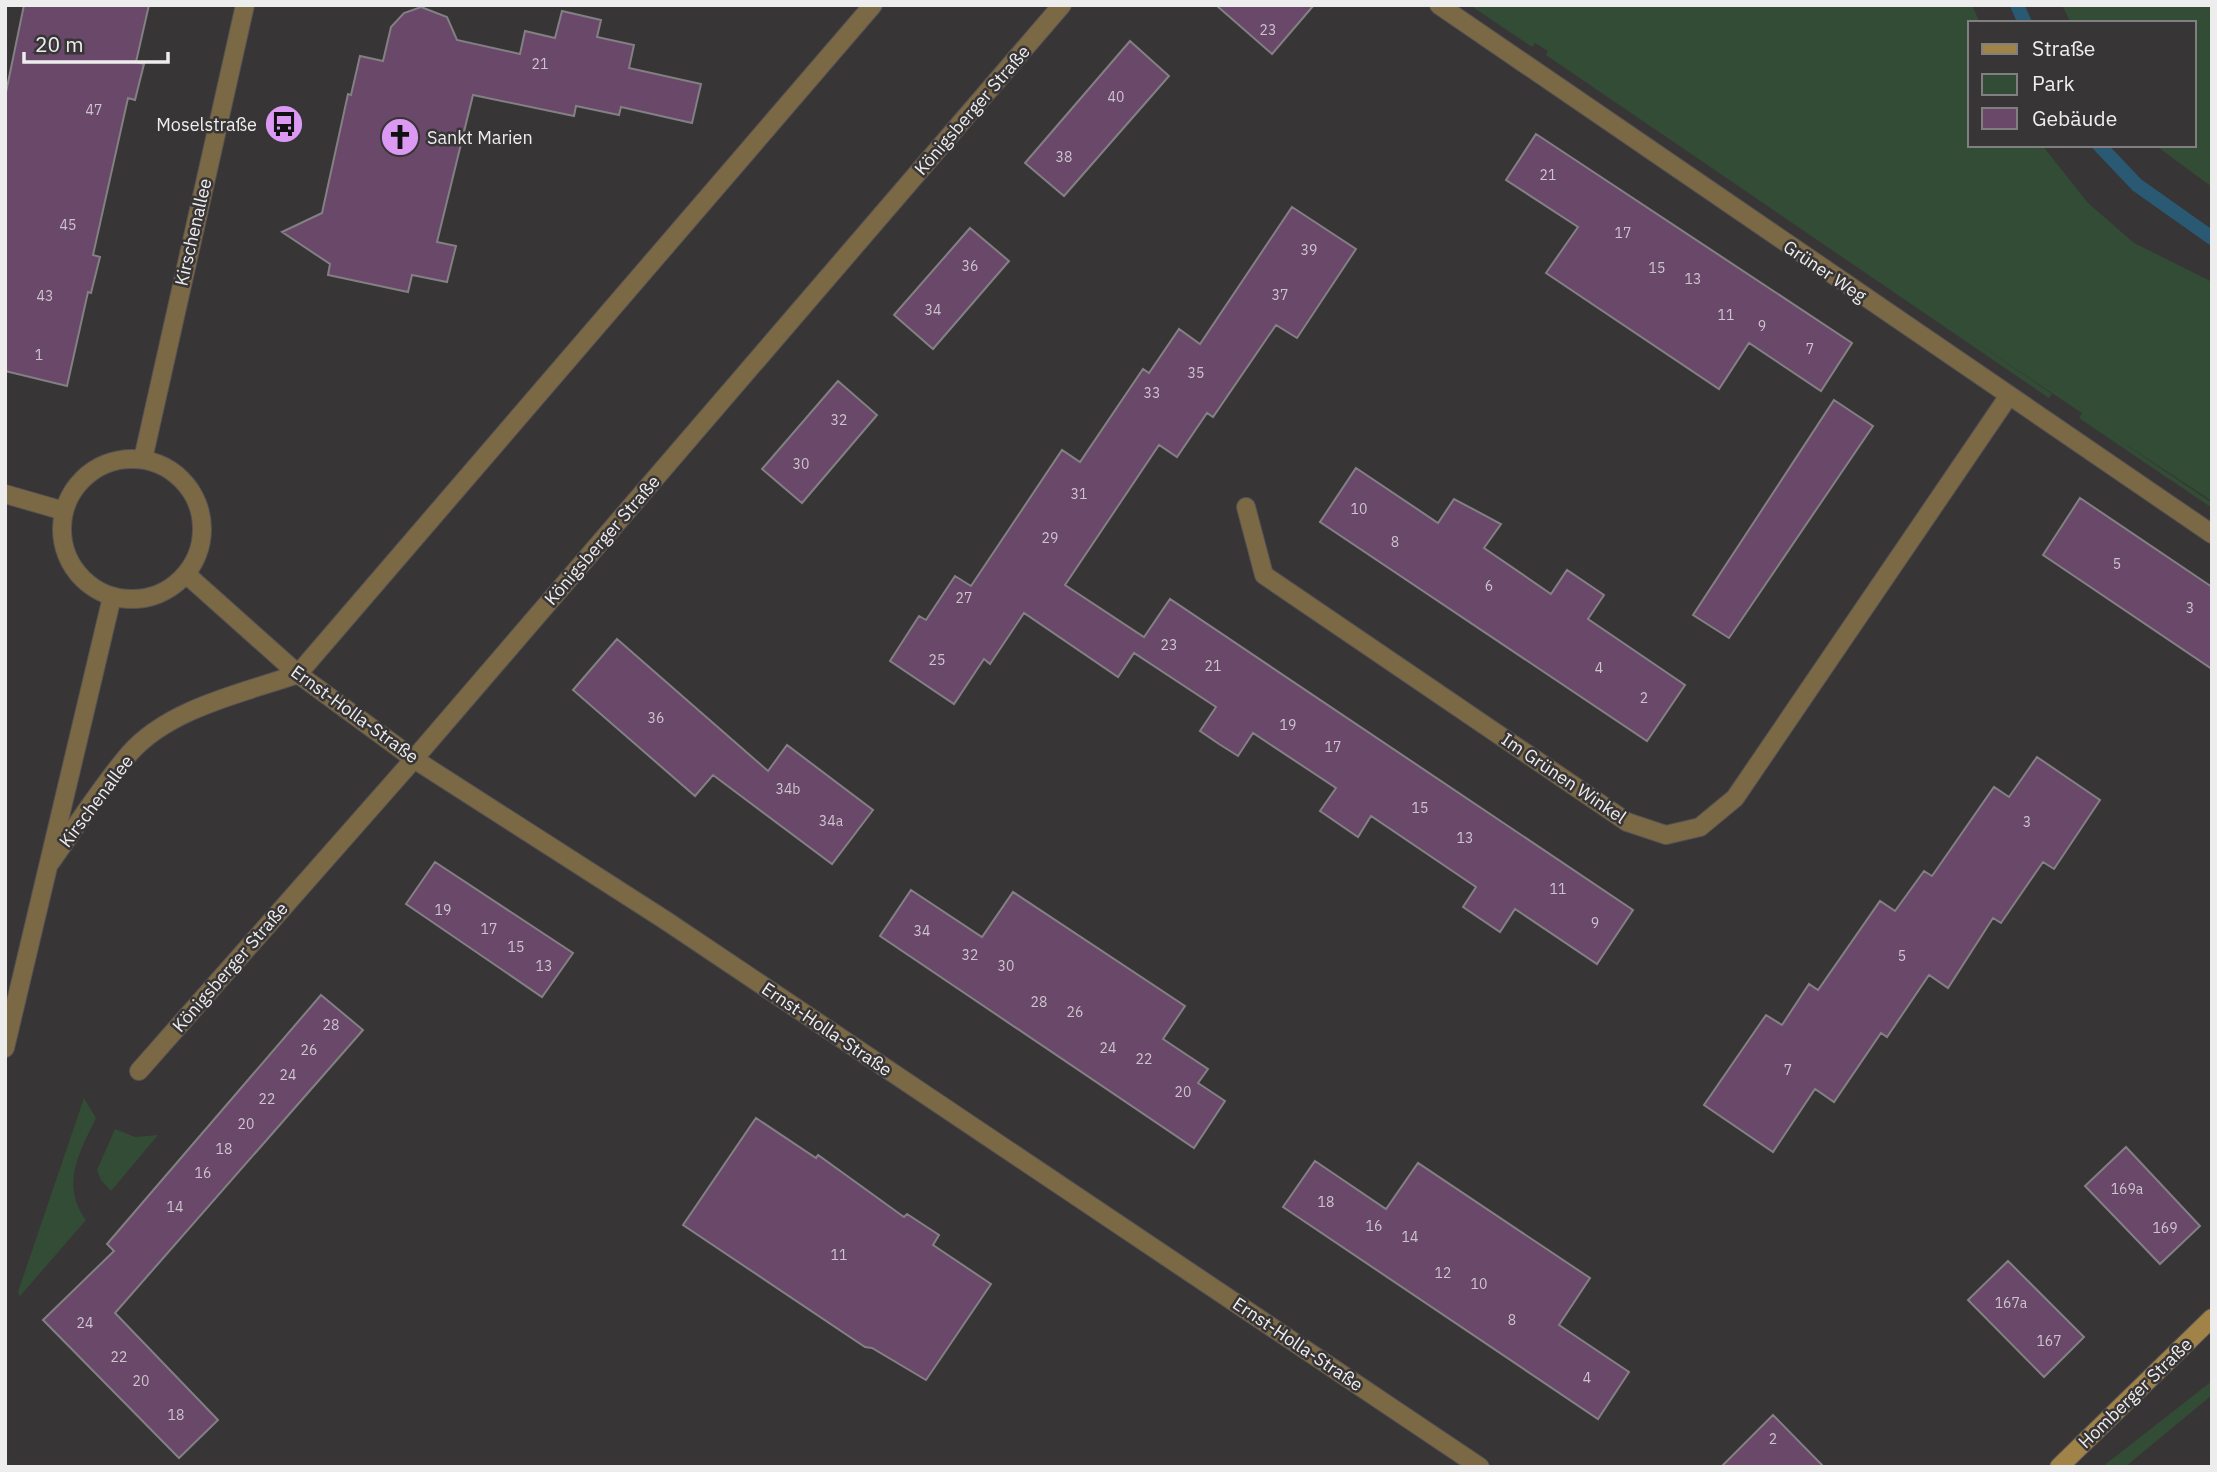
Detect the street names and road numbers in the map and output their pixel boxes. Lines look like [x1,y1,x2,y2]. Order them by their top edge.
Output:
street label: Königsberger Straße [909,40,1035,180]
street label: Kirschenallee [169,176,217,288]
street label: Grüner Weg [1779,235,1871,307]
street label: Königsberger Straße [539,470,665,610]
street label: Ernst-Holla-Straße [287,660,423,768]
street label: Im Grünen Winkel [1497,728,1631,828]
street label: Kirschenallee [54,750,138,852]
street label: Königsberger Straße [167,897,293,1037]
street label: Ernst-Holla-Straße [757,977,897,1081]
street label: Ernst-Holla-Straße [1228,1292,1368,1396]
street label: Homberger Straße [2073,1333,2197,1453]

